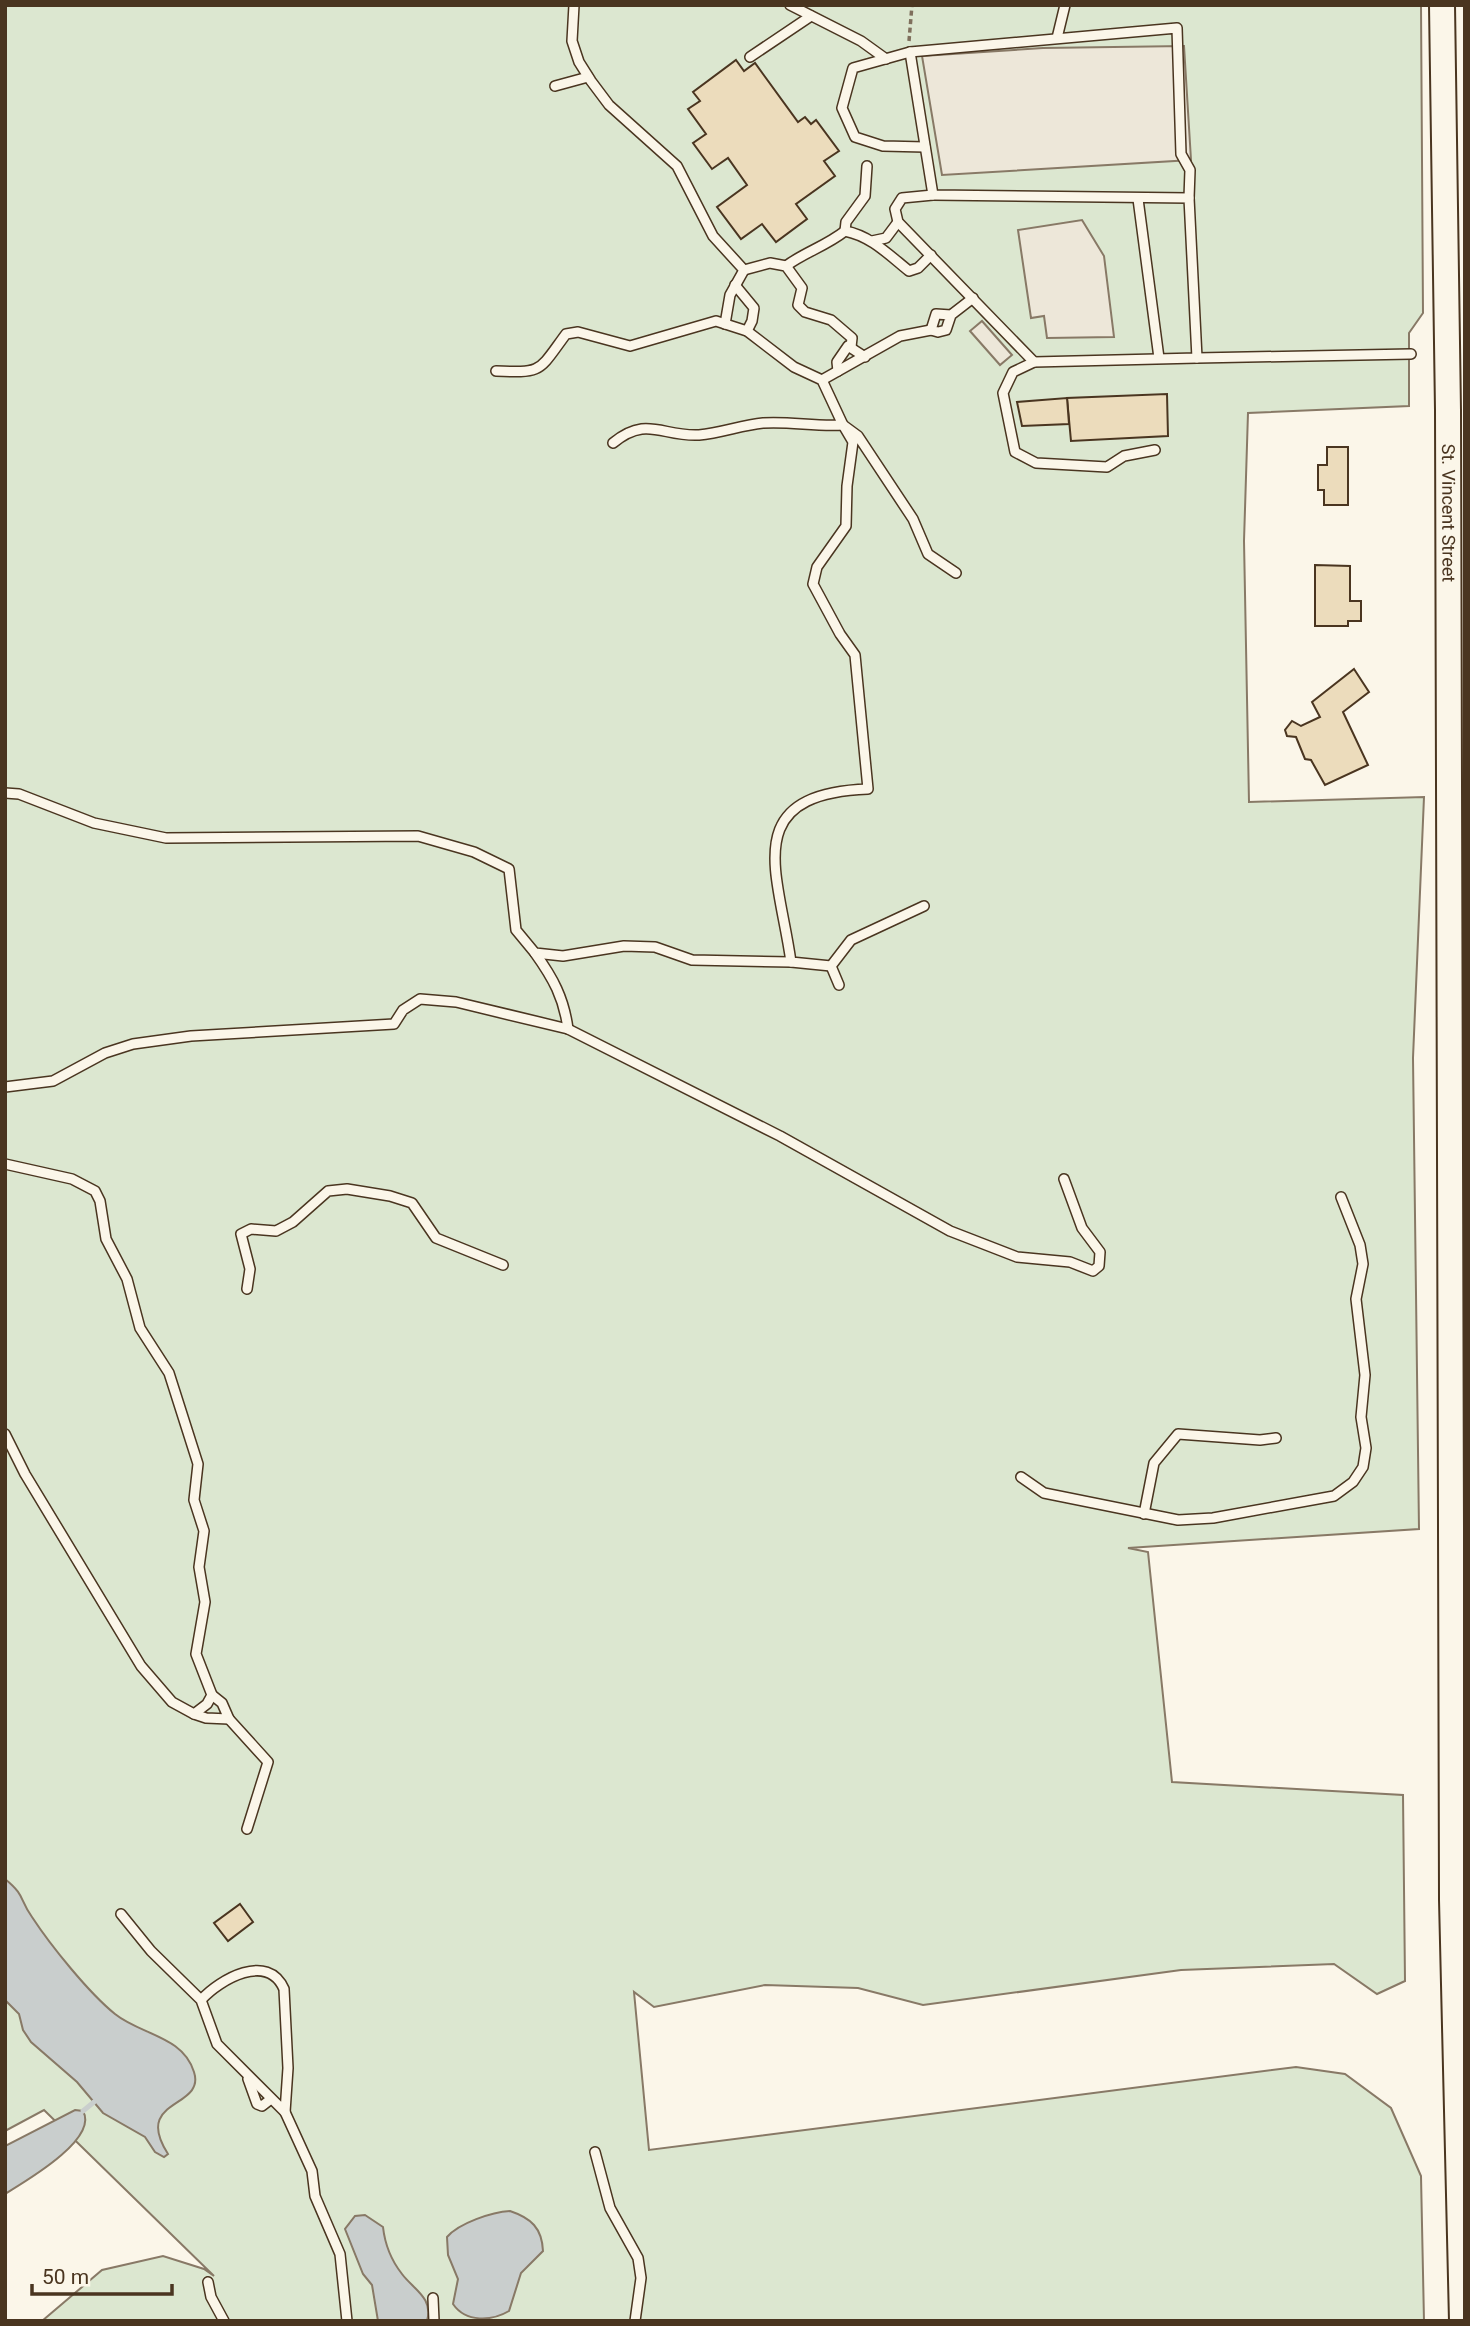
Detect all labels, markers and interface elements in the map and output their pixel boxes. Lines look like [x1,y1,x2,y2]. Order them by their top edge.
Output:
street label: St. Vincent Street [1438,444,1459,582]
scale bar [32,2252,172,2296]
text: 50 m [42,2265,89,2289]

